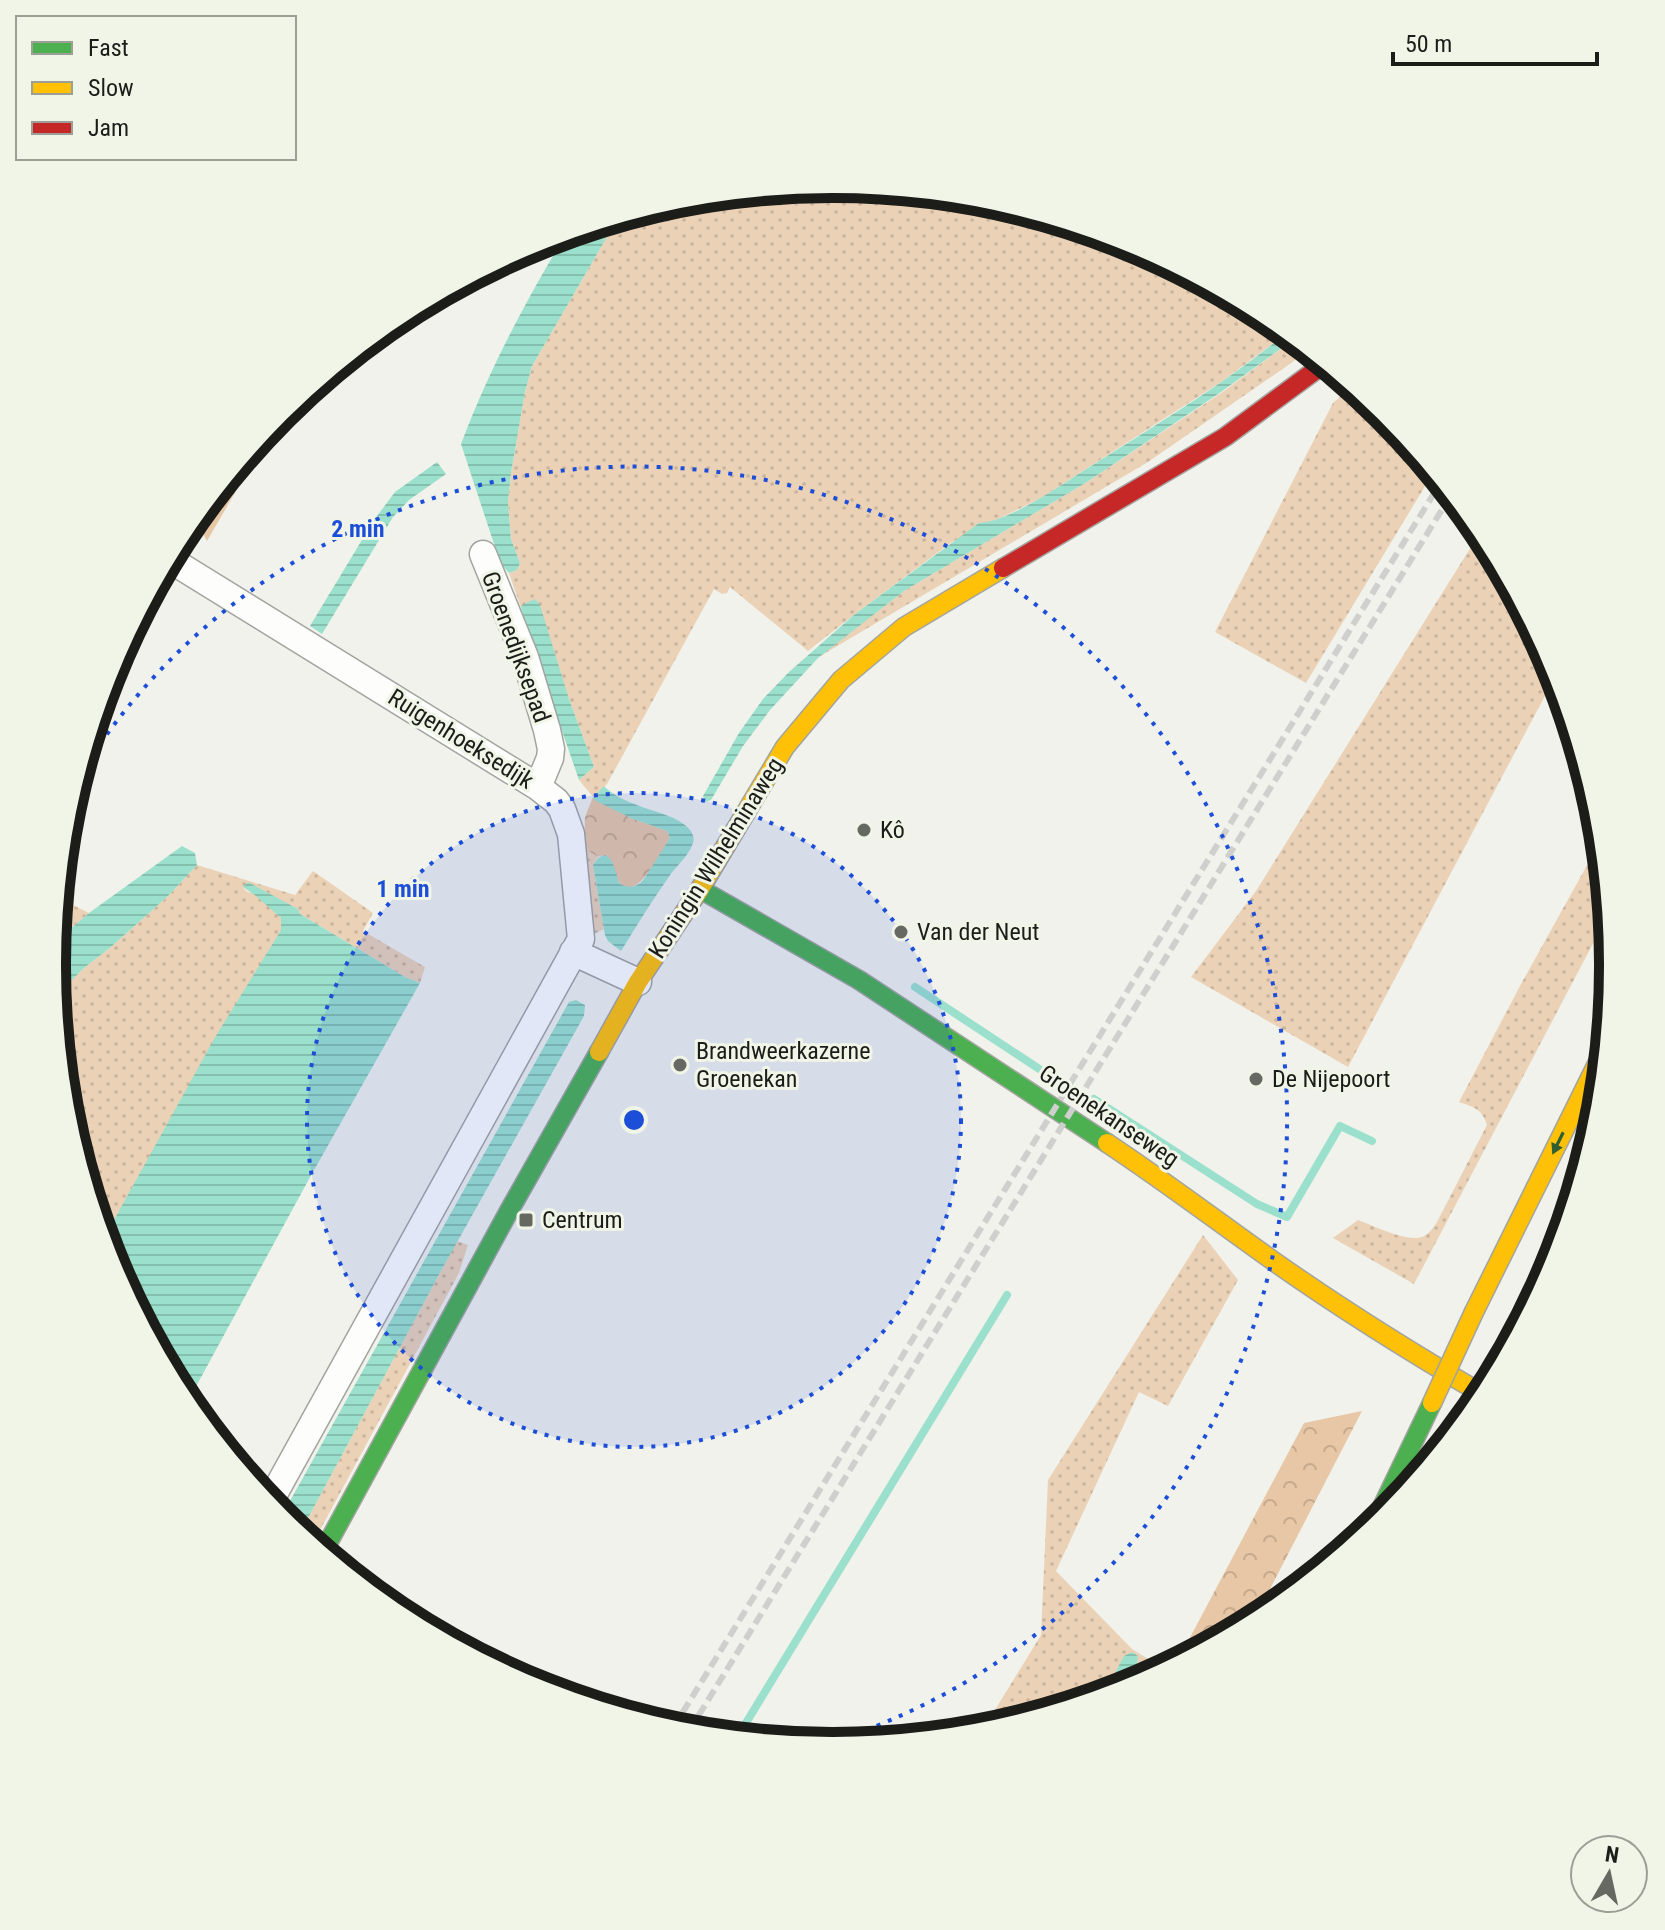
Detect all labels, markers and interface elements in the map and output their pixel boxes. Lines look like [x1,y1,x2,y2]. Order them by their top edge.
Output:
legend [16,16,296,160]
scale bar [1393,16,1597,66]
text: 50 m [1405,30,1452,58]
text: Fast [88,34,129,62]
text: Slow [88,74,134,102]
text: Jam [88,114,129,142]
text: 2 min [331,515,385,543]
street label: Groenedijksepad [476,568,556,726]
street label: Ruigenhoeksedijk [383,683,539,795]
street label: Koningin Wilhelminaweg [643,753,789,963]
place label: Kô [880,816,905,844]
marker: Kô [855,821,873,839]
text: 1 min [376,875,430,903]
place label: Van der Neut [917,918,1039,946]
marker: Van der Neut [892,923,910,941]
place label: Brandweerkazerne Groenekan [696,1037,870,1093]
marker: Brandweerkazerne Groenekan [671,1056,689,1074]
street label: Groenekanseweg [1034,1059,1184,1173]
place label: De Nijepoort [1272,1065,1390,1093]
marker: De Nijepoort [1247,1070,1265,1088]
centre of rings [620,1106,648,1134]
one-way arrow [1551,1131,1565,1154]
place label: Centrum [542,1206,623,1234]
marker: Centrum [517,1211,535,1229]
north arrow [1569,1834,1649,1914]
text: N [1603,1841,1621,1868]

